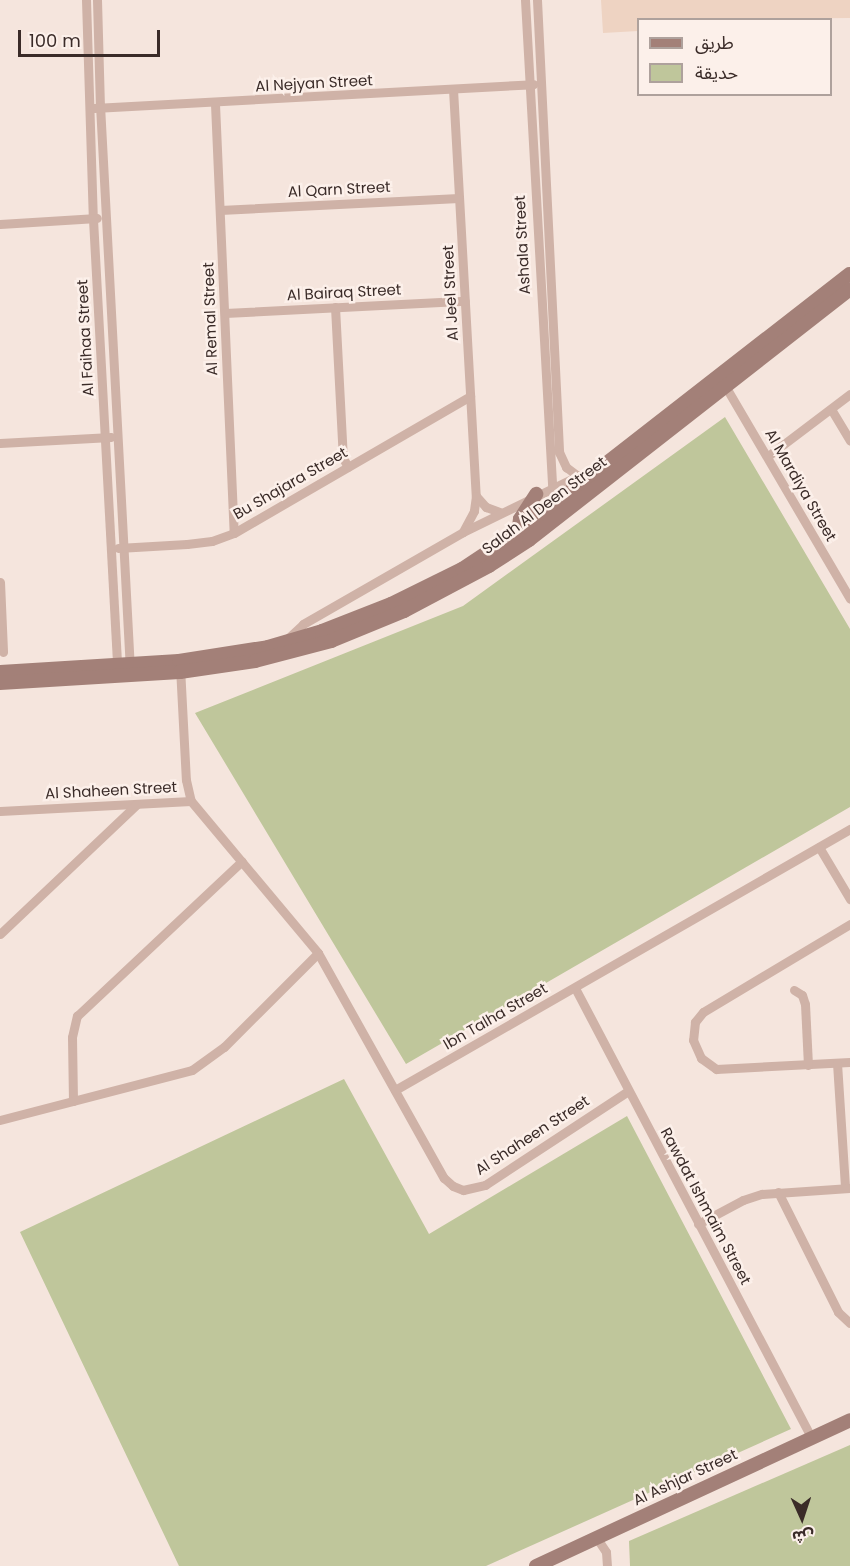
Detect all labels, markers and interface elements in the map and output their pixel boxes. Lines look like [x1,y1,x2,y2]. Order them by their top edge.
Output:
scale bar [21,18,164,56]
legend [637,18,832,96]
text: 100 m [29,28,81,53]
text: طريق [695,30,734,55]
text: حديقة [695,60,738,85]
street label: Al Nejyan Street [255,71,373,95]
street label: Al Qarn Street [287,177,391,201]
street label: Ashala Street [510,195,534,295]
street label: Al Jeel Street [439,245,461,341]
street label: Al Remal Street [199,262,221,376]
street label: Al Faihaa Street [73,279,97,397]
street label: Al Bairaq Street [286,280,402,304]
street label: Al Mardiya Street [762,426,840,544]
street label: Bu Shajara Street [230,443,350,523]
street label: Salah Al Deen Street [478,452,610,558]
street label: Al Shaheen Street [45,778,177,802]
street label: Ibn Talha Street [440,979,550,1053]
street label: Al Shaheen Street [472,1091,592,1179]
street label: Rawdat Ishmaim Street [657,1124,755,1288]
street label: Al Ashjar Street [630,1445,740,1509]
north arrow [772,1488,832,1548]
text: ش [791,1524,815,1549]

